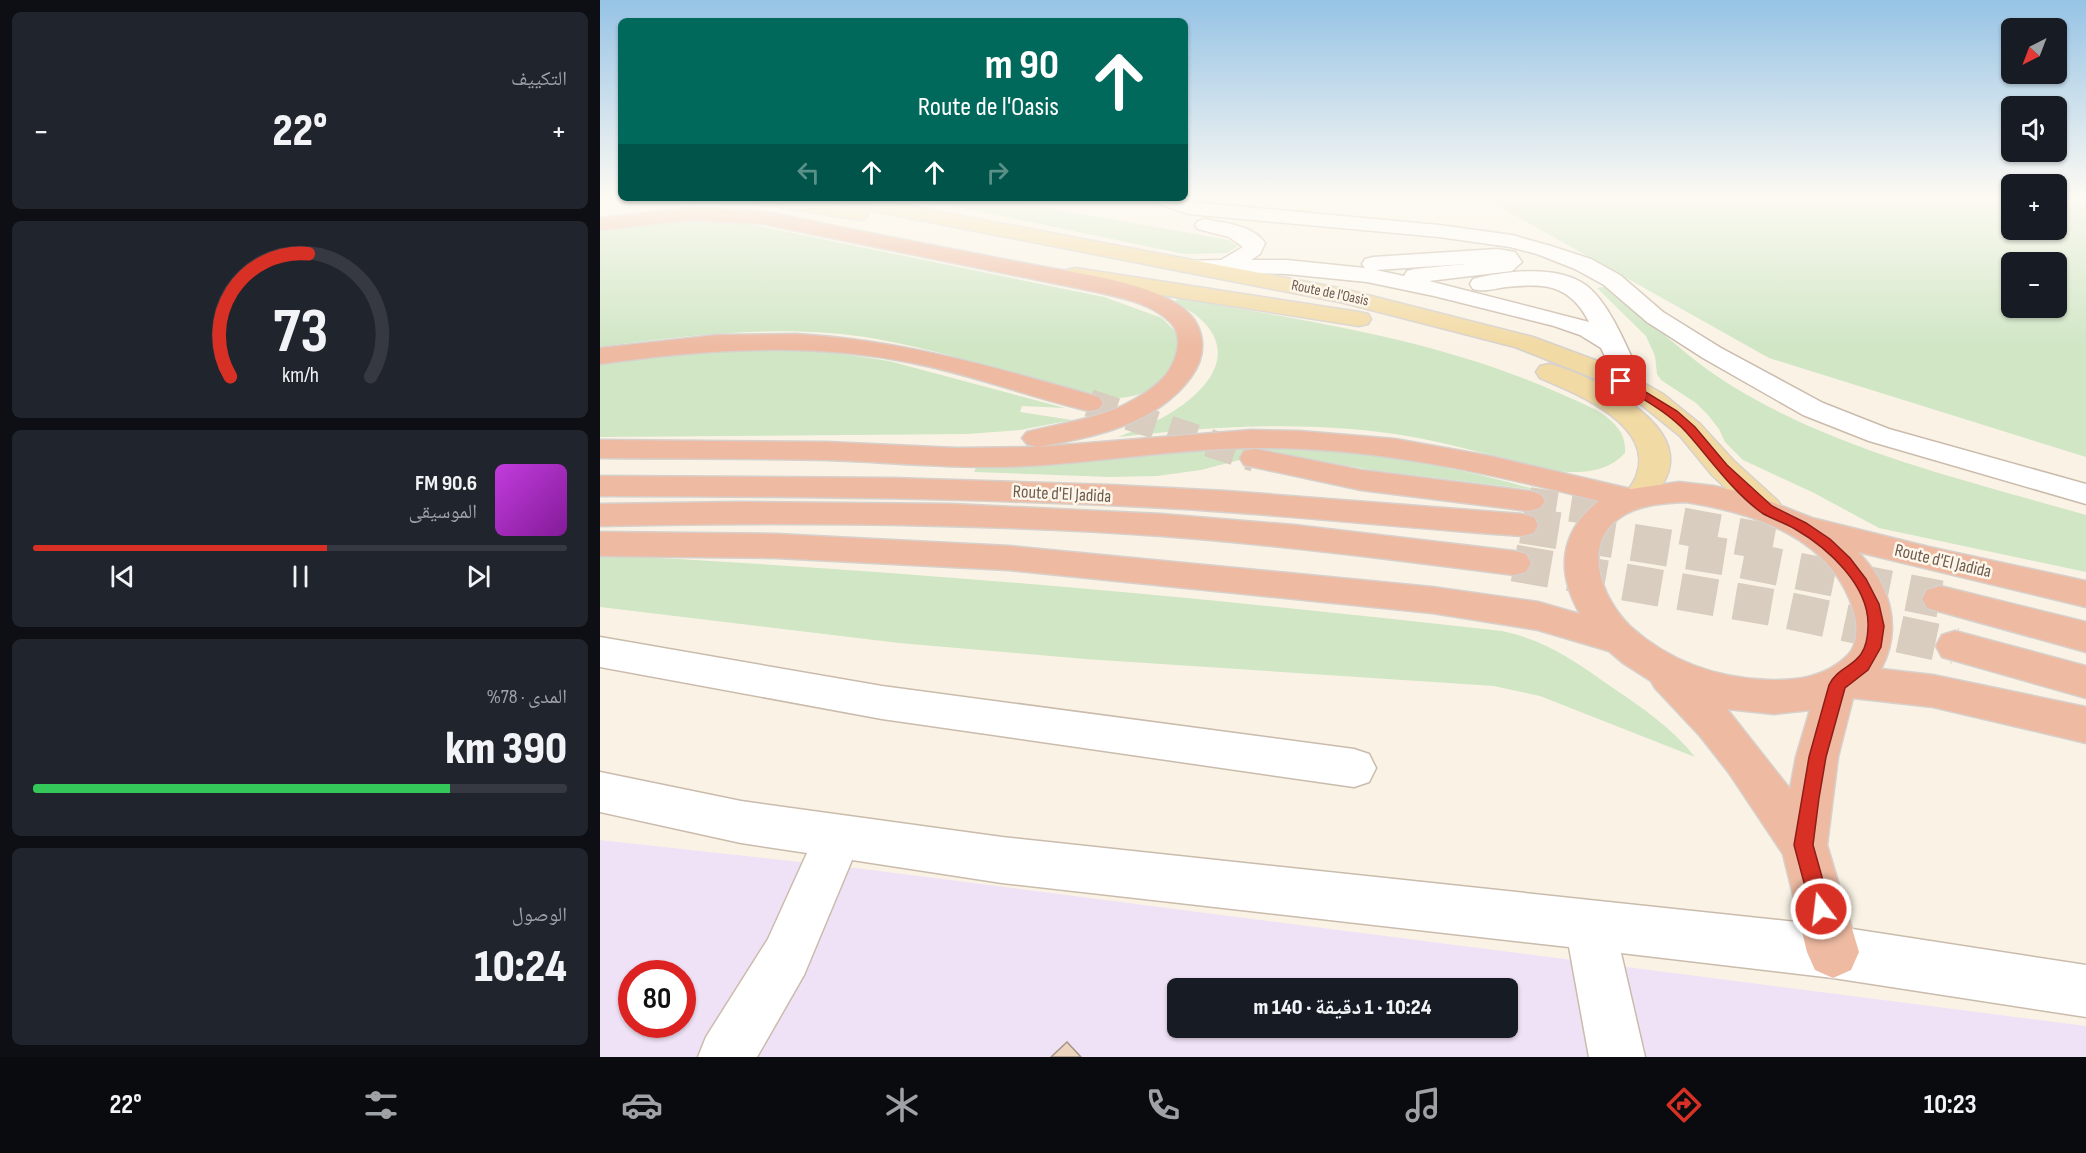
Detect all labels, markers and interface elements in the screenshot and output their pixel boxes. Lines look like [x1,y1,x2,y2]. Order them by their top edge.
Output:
north arrow [2001,18,2067,84]
map controls [2001,18,2067,318]
text: 90 m [985,40,1059,91]
icon: ahead [1080,42,1158,120]
text: التكييف [511,67,567,91]
text: Route de l'Oasis [918,91,1059,123]
button: sound [2001,96,2067,162]
text: 22° [272,104,328,159]
text: − [33,112,49,152]
text: + [551,112,567,152]
icon: left [792,156,825,189]
icon: ahead [855,156,888,189]
icon: ahead [918,156,951,189]
icon: right [981,156,1014,189]
button: + [2001,174,2067,240]
button: − [2001,252,2067,318]
street label: Route de l'Oasis [1290,276,1370,310]
text: 73 [272,295,328,370]
pin [1595,355,1646,406]
text: km/h [281,363,319,388]
icon: arrive [1604,364,1637,397]
text: 90.6 FM [415,470,477,497]
street label: Route d'El Jadida [1012,481,1112,507]
text: الموسيقى [409,500,477,524]
street label: Route d'El Jadida [1893,540,1993,582]
icon: previous [106,560,139,593]
icon: pause [284,560,317,593]
icon: next [462,560,495,593]
text: المدى · 78% [486,685,567,709]
text: 390 km [445,722,567,777]
position arrow [1789,877,1853,941]
text: الوصول [512,903,567,927]
text: 10:24 [474,940,567,995]
speed limit sign: 80 [618,960,696,1038]
text: 10:24 · 1 دقيقة · 140 m [1254,994,1431,1021]
icon: filters [360,1084,402,1126]
icon: car [621,1084,663,1126]
icon: climate [881,1084,923,1126]
icon: phone [1142,1084,1184,1126]
icon: music [1402,1084,1444,1126]
icon: directions [1663,1084,1705,1126]
text: 22° [109,1089,142,1121]
text: 10:23 [1924,1089,1977,1121]

